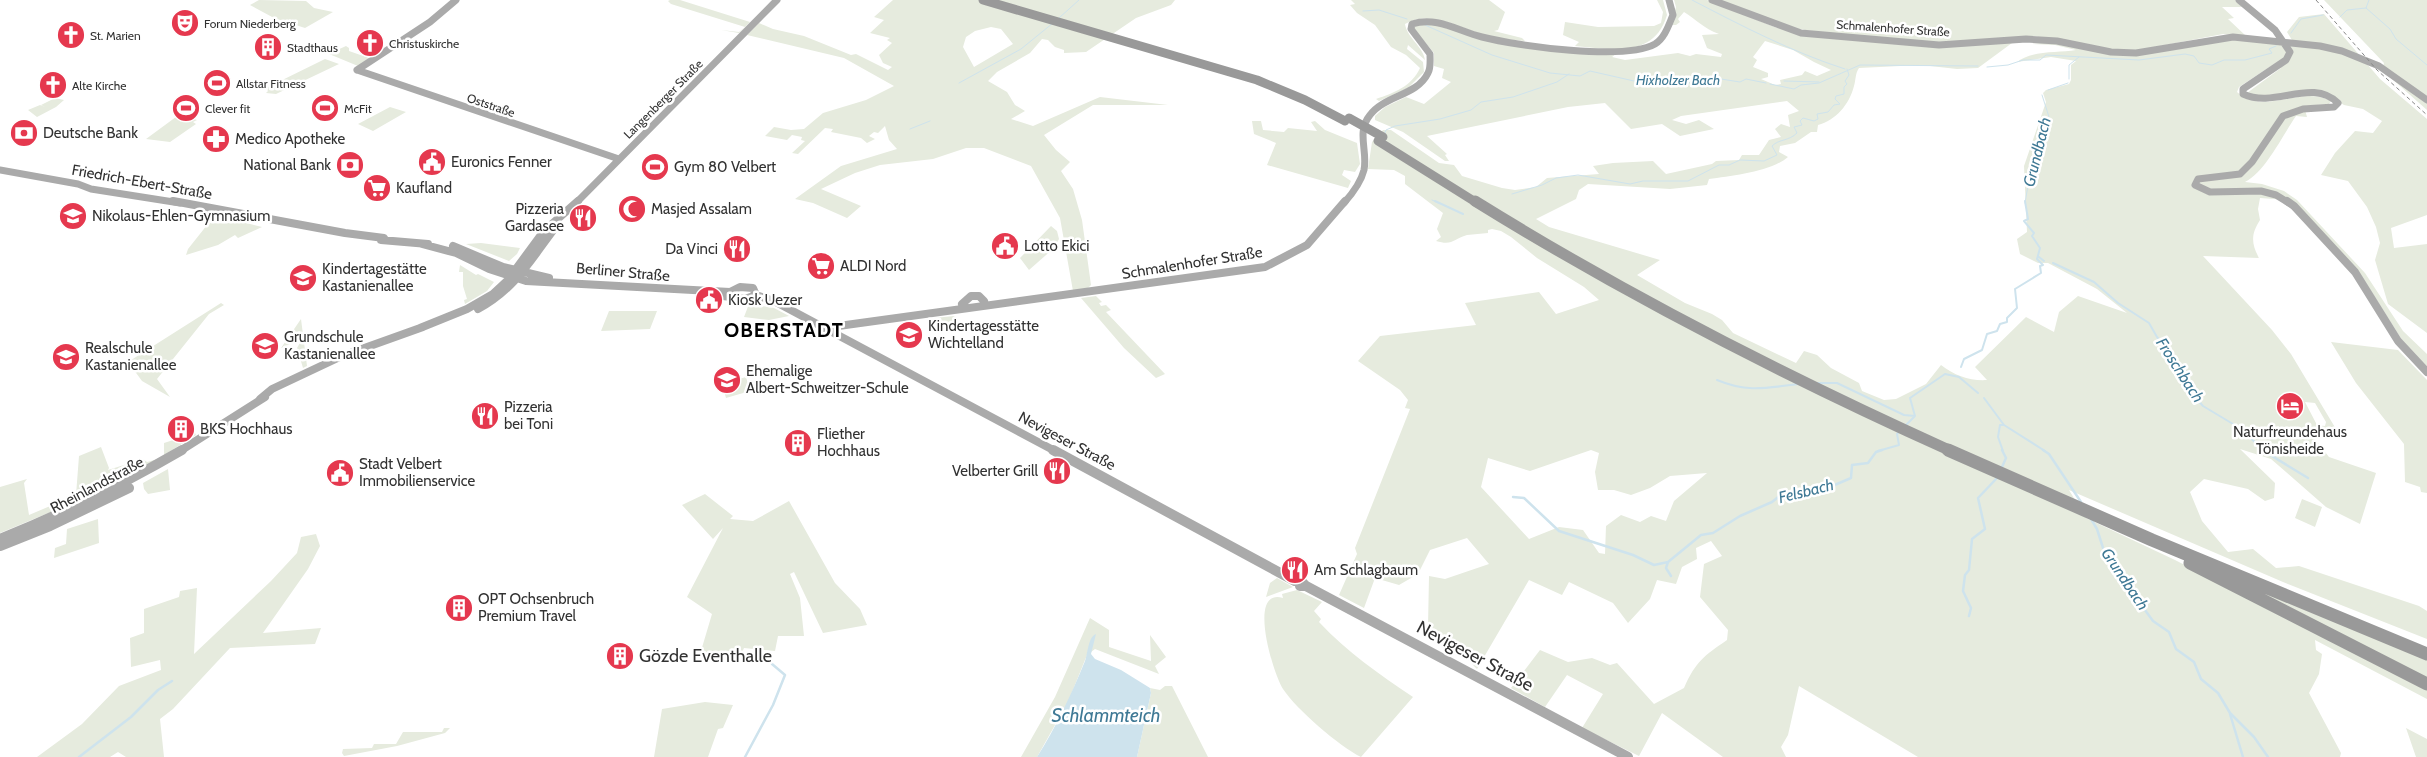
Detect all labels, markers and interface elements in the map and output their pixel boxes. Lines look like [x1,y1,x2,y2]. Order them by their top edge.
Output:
theatre icon: Forum Niederberg [170,8,200,38]
place label: Forum Niederberg [204,16,297,31]
street label: Schmalenhofer Straße [1836,17,1950,39]
church icon: St. Marien [56,20,86,50]
place label: St. Marien [90,28,141,43]
church icon: Christuskirche [355,28,385,58]
building icon: Stadthaus [253,32,283,62]
place label: Christuskirche [389,36,459,51]
place label: Stadthaus [287,40,338,55]
street label: Langenberger Straße [620,56,706,142]
sports icon: Allstar Fitness [202,68,232,98]
church icon: Alte Kirche [38,70,68,100]
water label: Hixholzer Bach [1636,71,1720,89]
place label: Allstar Fitness [236,76,306,91]
place label: Alte Kirche [72,78,126,93]
street label: Oststraße [465,90,517,120]
sports icon: Clever fit [171,93,201,123]
sports icon: McFit [310,93,340,123]
place label: Clever fit [205,101,250,116]
place label: McFit [344,101,372,116]
water label: Grundbach [2019,115,2055,189]
bank icon: Deutsche Bank [9,118,39,148]
place label: Deutsche Bank [43,124,138,142]
pharmacy icon: Medico Apotheke [201,124,231,154]
place label: Medico Apotheke [235,130,346,148]
public building icon: Euronics Fenner [417,147,447,177]
bank icon: National Bank [335,150,365,180]
sports icon: Gym 80 Velbert [640,152,670,182]
place label: Euronics Fenner [451,153,552,171]
place label: National Bank [243,156,331,174]
place label: Gym 80 Velbert [674,158,776,176]
street label: Friedrich-Ebert-Straße [70,161,214,203]
supermarket icon: Kaufland [362,173,392,203]
place label: Kaufland [396,179,452,197]
mosque icon: Masjed Assalam [617,194,647,224]
place label: Pizzeria Gardasee [505,200,565,235]
place label: Masjed Assalam [651,200,752,218]
school or university icon: Nikolaus-Ehlen-Gymnasium [58,201,88,231]
restaurant icon: Pizzeria Gardasee [568,203,598,233]
place label: Nikolaus-Ehlen-Gymnasium [92,207,270,225]
public building icon: Lotto Ekici [990,231,1020,261]
restaurant icon: Da Vinci [722,234,752,264]
place label: Lotto Ekici [1024,237,1089,255]
place label: Da Vinci [665,240,718,258]
street label: Schmalenhofer Straße [1120,243,1264,283]
supermarket icon: ALDI Nord [806,251,836,281]
place label: ALDI Nord [840,257,906,275]
street label: Berliner Straße [575,259,671,285]
place label: Kindertagestätte Kastanienallee [322,260,427,295]
school or university icon: Kindertagestätte Kastanienallee [288,263,318,293]
public building icon: Kiosk Uezer [694,285,724,315]
place label: Kiosk Uezer [728,291,803,309]
place label: Kindertagesstätte Wichtelland [928,317,1039,352]
district label: OBERSTADT [724,318,844,342]
school or university icon: Kindertagesstätte Wichtelland [894,320,924,350]
place label: Grundschule Kastanienallee [284,328,376,363]
school or university icon: Grundschule Kastanienallee [250,331,280,361]
water label: Froschbach [2152,334,2208,406]
place label: Realschule Kastanienallee [85,339,177,374]
school or university icon: Realschule Kastanienallee [51,342,81,372]
place label: Ehemalige Albert-Schweitzer-Schule [746,362,909,397]
school or university icon: Ehemalige Albert-Schweitzer-Schule [712,365,742,395]
hotel icon: Naturfreundehaus Tönisheide [2275,391,2305,421]
place label: Pizzeria bei Toni [504,398,553,433]
restaurant icon: Pizzeria bei Toni [470,401,500,431]
street label: Nevigeser Straße [1015,408,1119,474]
building icon: BKS Hochhaus [166,414,196,444]
place label: BKS Hochhaus [200,420,292,438]
place label: Naturfreundehaus Tönisheide [2233,423,2347,458]
place label: Fliether Hochhaus [817,425,880,460]
building icon: Fliether Hochhaus [783,428,813,458]
street label: Rheinlandstraße [47,453,147,517]
place label: Stadt Velbert Immobilienservice [359,455,475,490]
restaurant icon: Velberter Grill [1042,456,1072,486]
public building icon: Stadt Velbert Immobilienservice [325,458,355,488]
place label: Velberter Grill [952,462,1038,480]
water label: Felsbach [1776,475,1836,507]
water label: Grundbach [2097,544,2153,614]
restaurant icon: Am Schlagbaum [1280,555,1310,585]
place label: Am Schlagbaum [1314,561,1418,579]
place label: OPT Ochsenbruch Premium Travel [478,590,594,625]
building icon: OPT Ochsenbruch Premium Travel [444,593,474,623]
street label: Nevigeser Straße [1413,616,1537,696]
building icon: Gözde Eventhalle [605,641,635,671]
place label: Gözde Eventhalle [639,645,772,667]
water label: Schlammteich [1052,704,1160,727]

